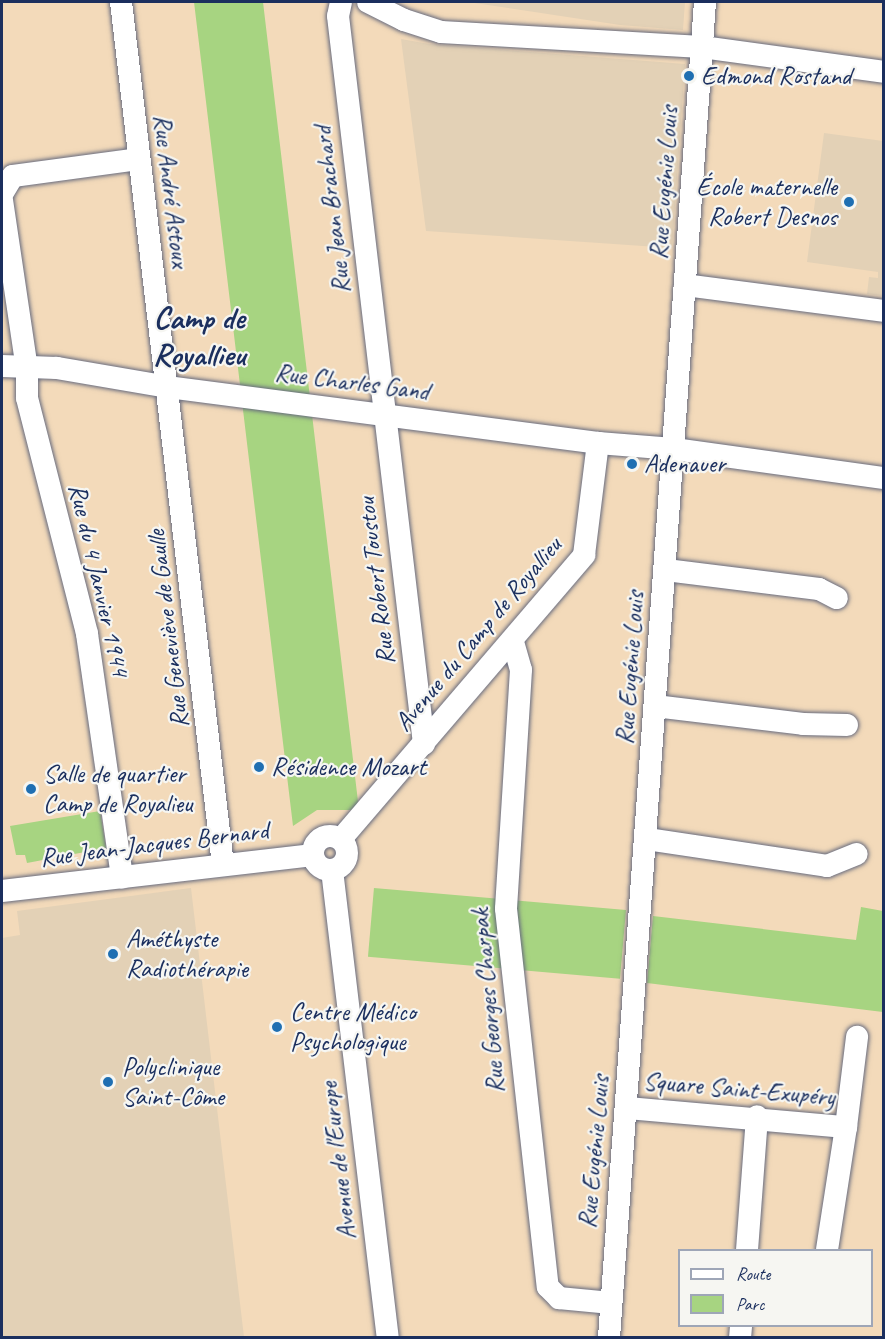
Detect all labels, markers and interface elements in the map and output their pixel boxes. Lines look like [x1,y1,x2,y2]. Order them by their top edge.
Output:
place label: Edmond Rostand [701,60,851,92]
marker: Edmond Rostand [682,69,696,83]
street label: Rue Eugénie Louis [643,105,685,261]
street label: Rue André Astoux [146,113,196,269]
street label: Rue Jean Brachard [306,125,358,295]
place label: École maternelle Robert Desnos [695,171,837,232]
marker: École maternelle Robert Desnos [842,195,856,209]
district label: Camp de Royallieu [153,300,245,375]
street label: Rue Charles Gand [272,357,432,407]
place label: Adenauer [644,448,725,480]
marker: Adenauer [625,457,639,471]
street label: Rue du 4 Janvier 1944 [62,481,136,679]
street label: Rue Robert Toustou [350,495,402,667]
street label: Rue Geneviève de Gaulle [140,528,196,730]
street label: Avenue du Camp de Royallieu [387,530,569,738]
street label: Rue Eugénie Louis [609,590,651,746]
place label: Résidence Mozart [271,751,426,783]
place label: Salle de quartier Camp de Royalieu [43,758,192,820]
marker: Résidence Mozart [252,760,266,774]
marker: Salle de quartier Camp de Royalieu [24,782,38,796]
street label: Rue Jean-Jacques Bernard [39,815,269,873]
street label: Rue Georges Charpak [464,908,512,1094]
place label: Améthyste Radiothérapie [126,923,248,984]
marker: Améthyste Radiothérapie [104,945,122,963]
place label: Centre Médico Psychologique [290,996,416,1058]
marker: Centre Médico Psychologique [268,1018,286,1036]
place label: Polyclinique Saint-Côme [122,1051,224,1112]
street label: Square Saint-Exupéry [642,1065,836,1113]
marker: Polyclinique Saint-Côme [99,1073,117,1091]
street label: Rue Eugénie Louis [572,1074,616,1230]
street label: Avenue de l'Europe [313,1080,363,1242]
legend [678,1249,873,1327]
text: Route [736,1263,770,1285]
text: Parc [736,1293,764,1315]

